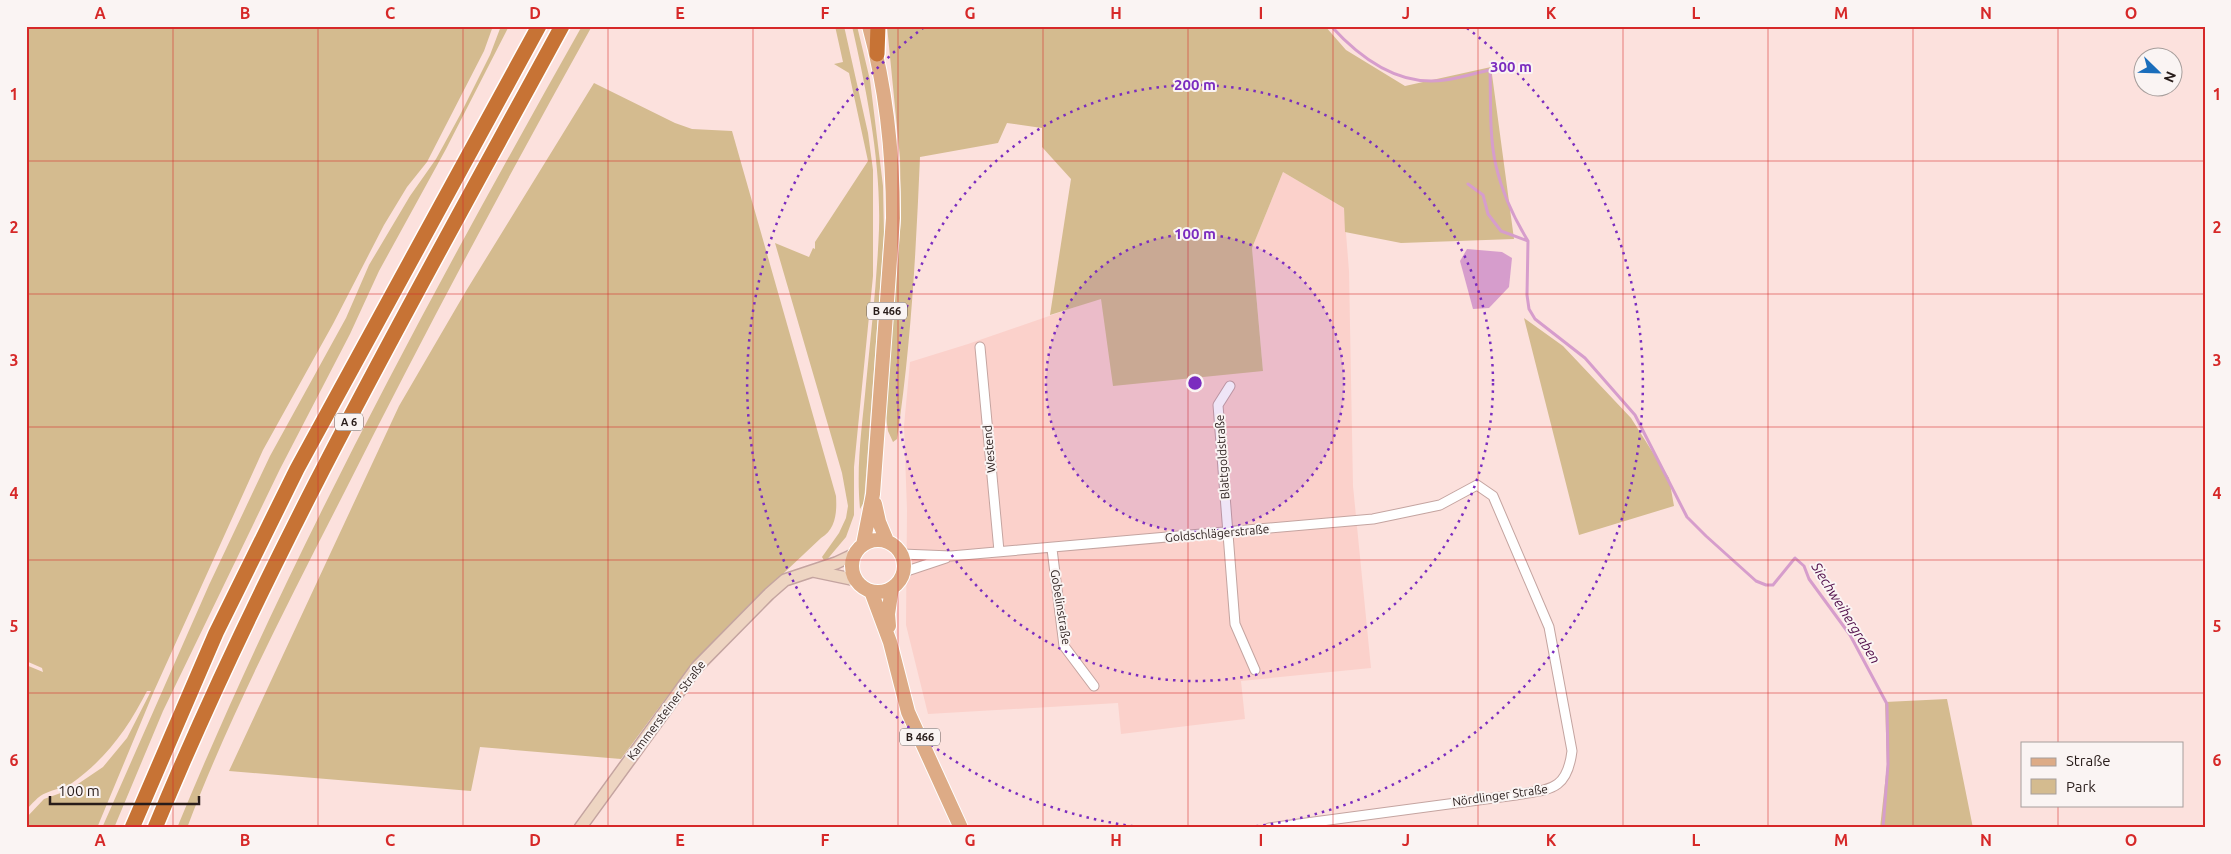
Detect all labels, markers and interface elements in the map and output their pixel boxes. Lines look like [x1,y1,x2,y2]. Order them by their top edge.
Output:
text: A [94,4,106,22]
text: B [240,4,250,22]
text: C [385,4,395,22]
text: D [529,4,541,22]
text: E [675,4,685,22]
text: F [821,4,830,22]
text: G [964,4,976,22]
text: H [1110,4,1122,22]
text: I [1259,4,1263,22]
text: J [1402,4,1410,22]
text: K [1546,4,1557,22]
text: L [1692,4,1701,22]
text: M [1834,4,1848,22]
text: N [1980,4,1992,22]
text: O [2125,4,2137,22]
north arrow [2134,48,2184,98]
text: 300 m [1490,58,1532,75]
text: N [2161,69,2179,85]
text: 200 m [1174,76,1216,93]
text: 1 [9,85,19,103]
text: 1 [2212,85,2222,103]
text: 2 [9,218,19,236]
text: 2 [2212,218,2222,236]
text: 100 m [1174,225,1216,242]
road number: B 466 [867,302,907,320]
text: 3 [9,351,19,369]
text: 3 [2212,351,2222,369]
centre of rings [1186,374,1204,392]
road number: A 6 [335,414,363,431]
street label: Blattgoldstraße [1213,414,1231,500]
street label: Westend [980,425,998,473]
text: 4 [9,484,19,502]
text: 4 [2212,484,2222,502]
street label: Goldschlägerstraße [1164,522,1270,544]
water label: Siechweihergraben [1808,559,1884,667]
street label: Gobelinstraße [1049,568,1073,646]
text: 5 [9,617,19,635]
text: 5 [2212,617,2222,635]
street label: Kammersteiner Straße [624,658,708,762]
road number: B 466 [900,729,940,746]
legend [2021,742,2184,806]
text: 6 [9,751,19,769]
text: 6 [2212,751,2222,769]
text: Straße [2066,752,2110,769]
scale bar [50,774,199,806]
text: Park [2066,778,2096,795]
text: 100 m [58,782,100,799]
street label: Nördlinger Straße [1451,782,1549,808]
text: A [94,831,106,849]
text: B [240,831,250,849]
text: C [385,831,395,849]
text: D [529,831,541,849]
text: E [675,831,685,849]
text: F [821,831,830,849]
text: G [964,831,976,849]
text: H [1110,831,1122,849]
text: I [1259,831,1263,849]
text: J [1402,831,1410,849]
text: K [1546,831,1557,849]
text: L [1692,831,1701,849]
text: M [1834,831,1848,849]
text: N [1980,831,1992,849]
text: O [2125,831,2137,849]

